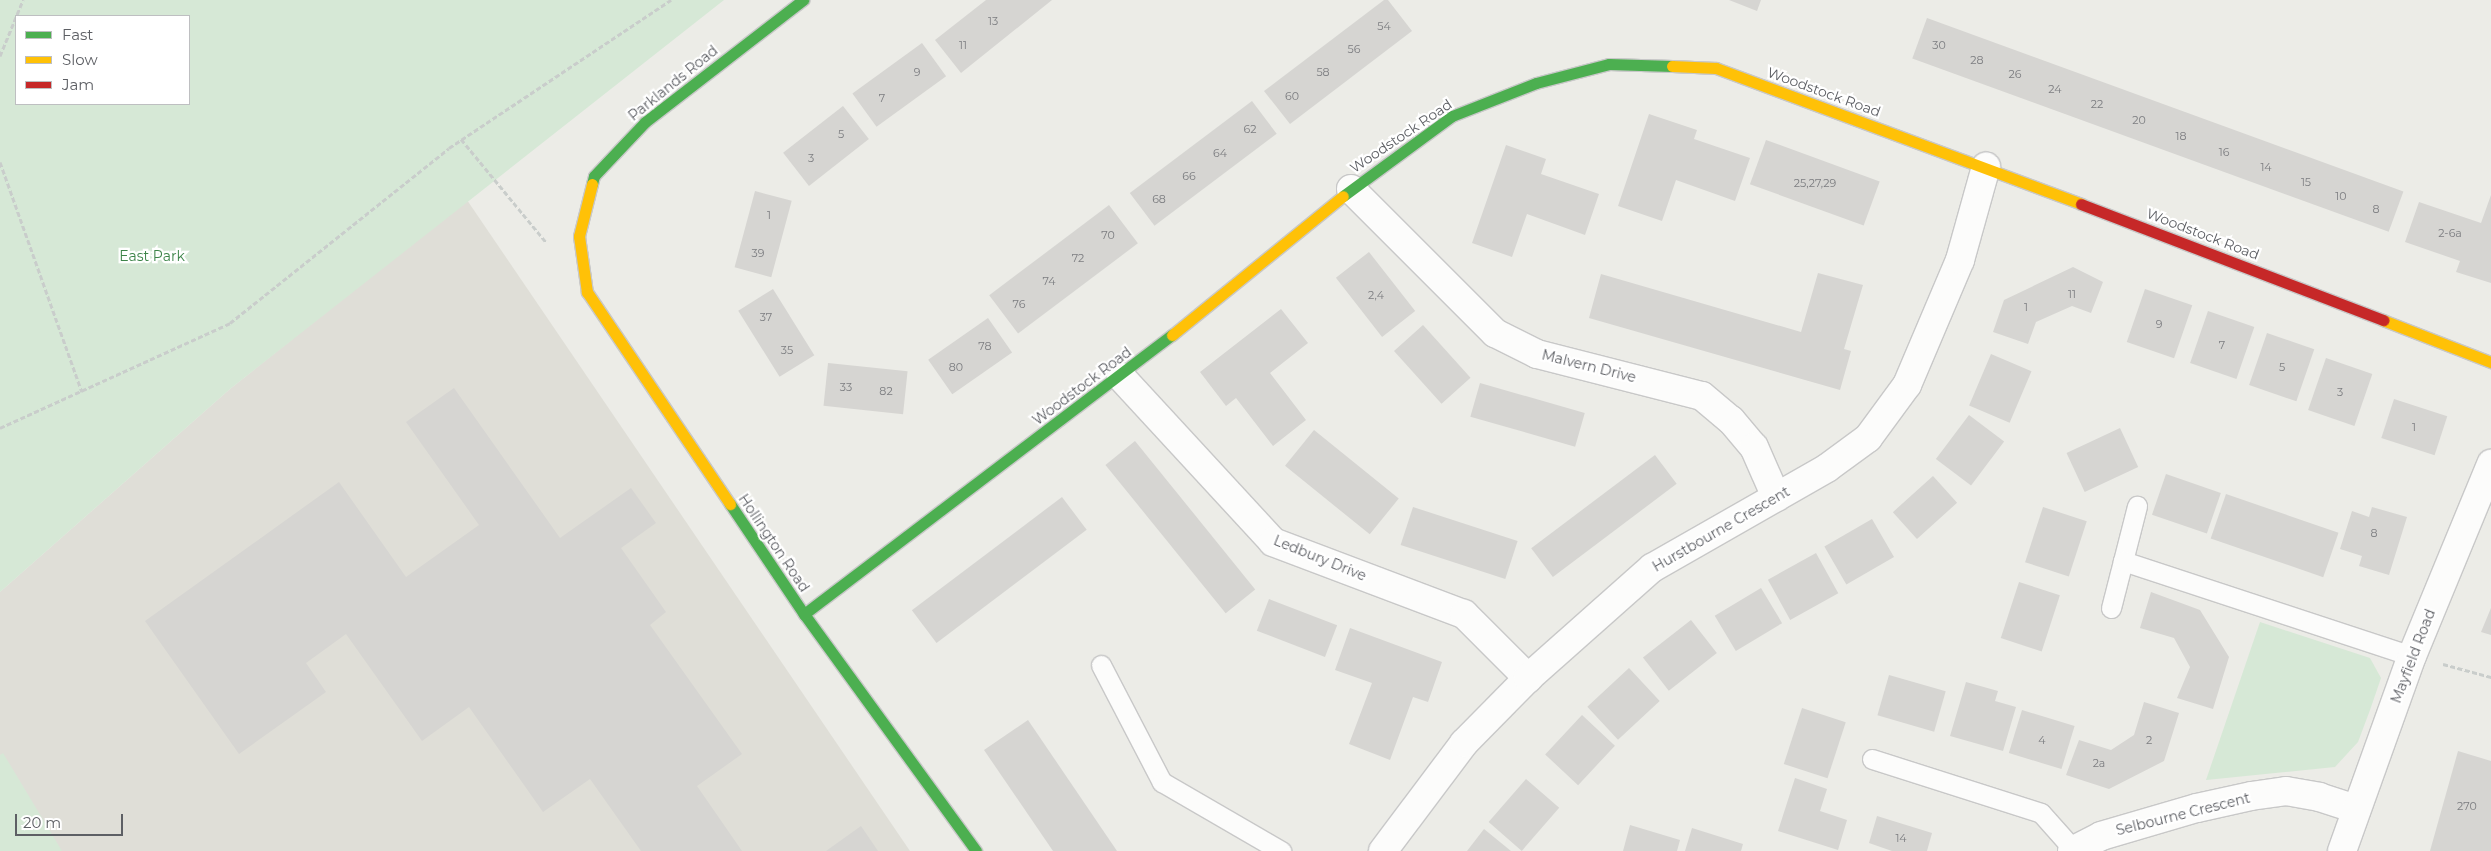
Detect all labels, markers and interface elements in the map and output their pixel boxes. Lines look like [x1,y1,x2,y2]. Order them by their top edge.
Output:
house number: 13 [988,14,998,28]
legend [15,15,190,105]
house number: 54 [1377,19,1391,33]
text: Fast [62,25,93,44]
house number: 11 [959,38,967,52]
house number: 30 [1932,38,1946,52]
street label: Parklands Road [625,42,721,124]
house number: 56 [1348,42,1360,56]
text: Slow [62,50,98,69]
house number: 28 [1970,53,1984,67]
street label: Woodstock Road [1765,64,1883,120]
house number: 9 [914,65,920,79]
house number: 58 [1316,65,1330,79]
house number: 26 [2009,67,2021,81]
text: Jam [62,75,94,94]
house number: 24 [2048,82,2062,96]
house number: 60 [1285,89,1299,103]
house number: 7 [879,91,885,105]
street label: Woodstock Road [1347,96,1455,176]
house number: 22 [2091,97,2103,111]
house number: 20 [2132,113,2146,127]
house number: 62 [1244,122,1256,136]
house number: 5 [838,127,844,141]
house number: 18 [2176,129,2186,143]
house number: 16 [2219,145,2229,159]
house number: 64 [1213,146,1227,160]
house number: 3 [808,151,814,165]
house number: 14 [2260,160,2272,174]
house number: 66 [1182,169,1196,183]
house number: 15 [2301,175,2311,189]
house number: 25,27,29 [1794,176,1836,190]
house number: 10 [2335,189,2347,203]
house number: 68 [1152,192,1166,206]
house number: 8 [2372,202,2380,216]
street label: Woodstock Road [2144,205,2262,263]
house number: 1 [767,208,771,222]
house number: 2-6a [2438,226,2462,240]
house number: 70 [1101,228,1115,242]
house number: 39 [752,246,764,260]
park label: East Park [119,248,185,264]
house number: 72 [1072,251,1084,265]
house number: 74 [1042,274,1056,288]
house number: 11 [2068,287,2076,301]
house number: 2,4 [1368,288,1384,302]
house number: 76 [1013,297,1025,311]
house number: 1 [2024,300,2028,314]
house number: 37 [760,310,772,324]
house number: 9 [2156,317,2162,331]
house number: 7 [2219,338,2225,352]
house number: 78 [978,339,992,353]
house number: 35 [781,343,793,357]
street label: Woodstock Road [1029,343,1135,429]
street label: Malvern Drive [1540,346,1638,386]
house number: 80 [949,360,963,374]
house number: 5 [2279,360,2285,374]
house number: 33 [840,380,852,394]
house number: 82 [879,384,893,398]
house number: 3 [2337,385,2343,399]
house number: 1 [2412,420,2416,434]
street label: Hurstbourne Crescent [1649,483,1793,575]
street label: Hollington Road [735,491,813,595]
house number: 8 [2370,526,2378,540]
street label: Ledbury Drive [1271,532,1369,584]
street label: Mayfield Road [2387,607,2439,705]
house number: 4 [2038,733,2046,747]
house number: 2 [2146,733,2152,747]
house number: 2a [2093,756,2105,770]
street label: Selbourne Crescent [2114,789,2252,839]
house number: 270 [2457,799,2477,813]
scale bar [18,804,125,836]
text: 20 m [23,813,61,832]
house number: 14 [1895,831,1907,845]

